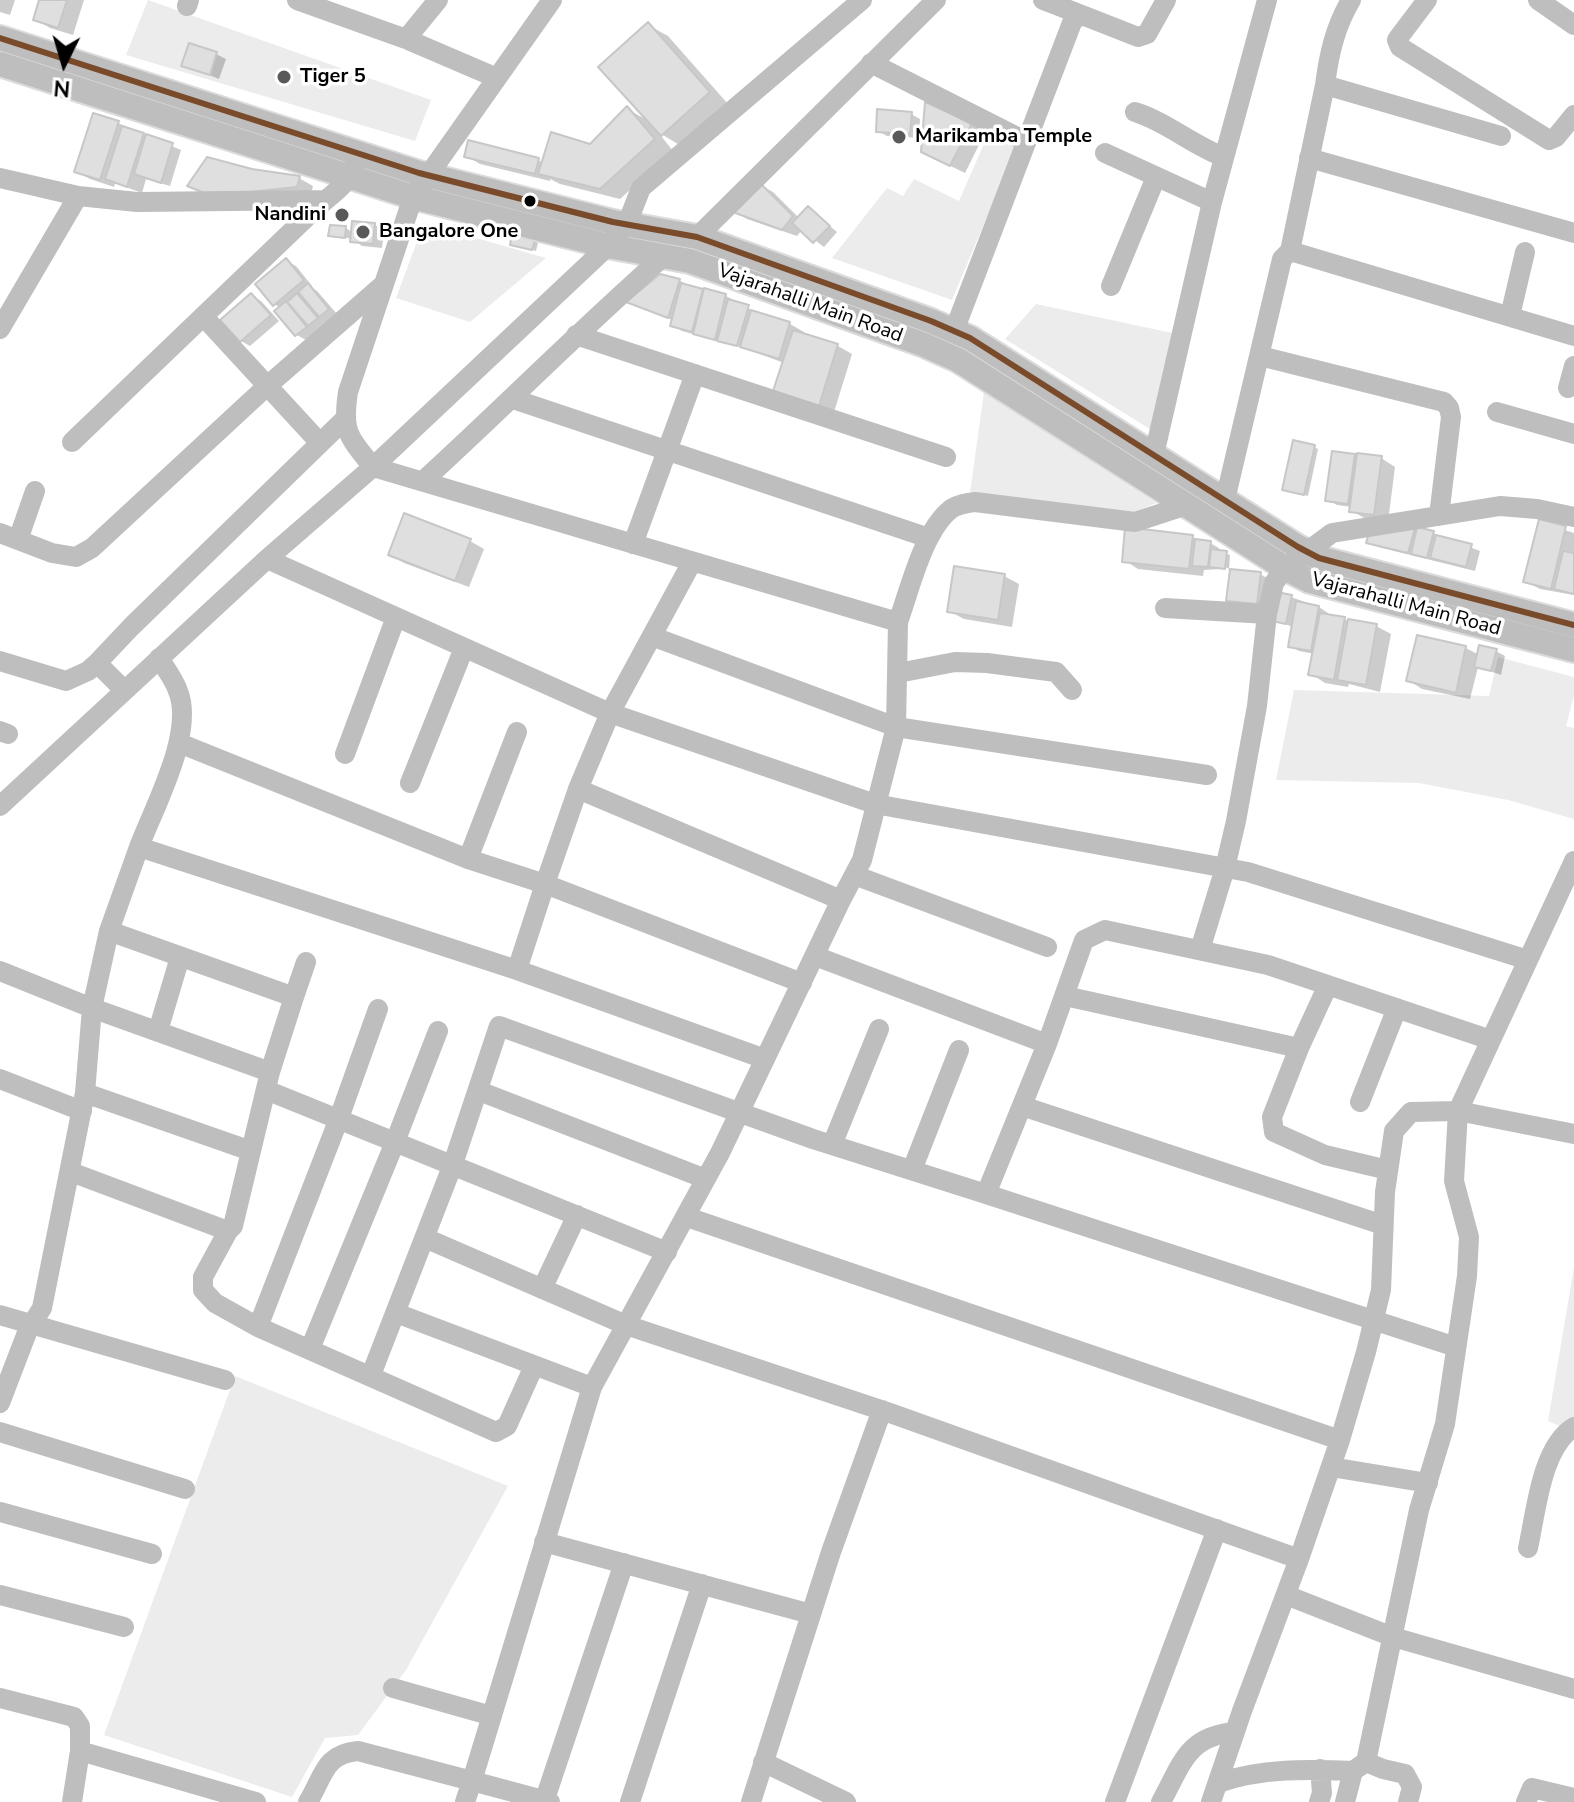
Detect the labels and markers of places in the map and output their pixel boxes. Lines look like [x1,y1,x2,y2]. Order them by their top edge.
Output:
place label: Tiger 5 [300,65,366,89]
marker: Tiger 5 [275,68,293,86]
place label: Marikamba Temple [915,125,1092,149]
marker: Marikamba Temple [890,128,908,146]
unlabelled marker [522,193,538,209]
place label: Nandini [255,203,326,227]
marker: Nandini [333,206,351,224]
place label: Bangalore One [379,220,518,244]
marker: Bangalore One [354,223,372,241]

